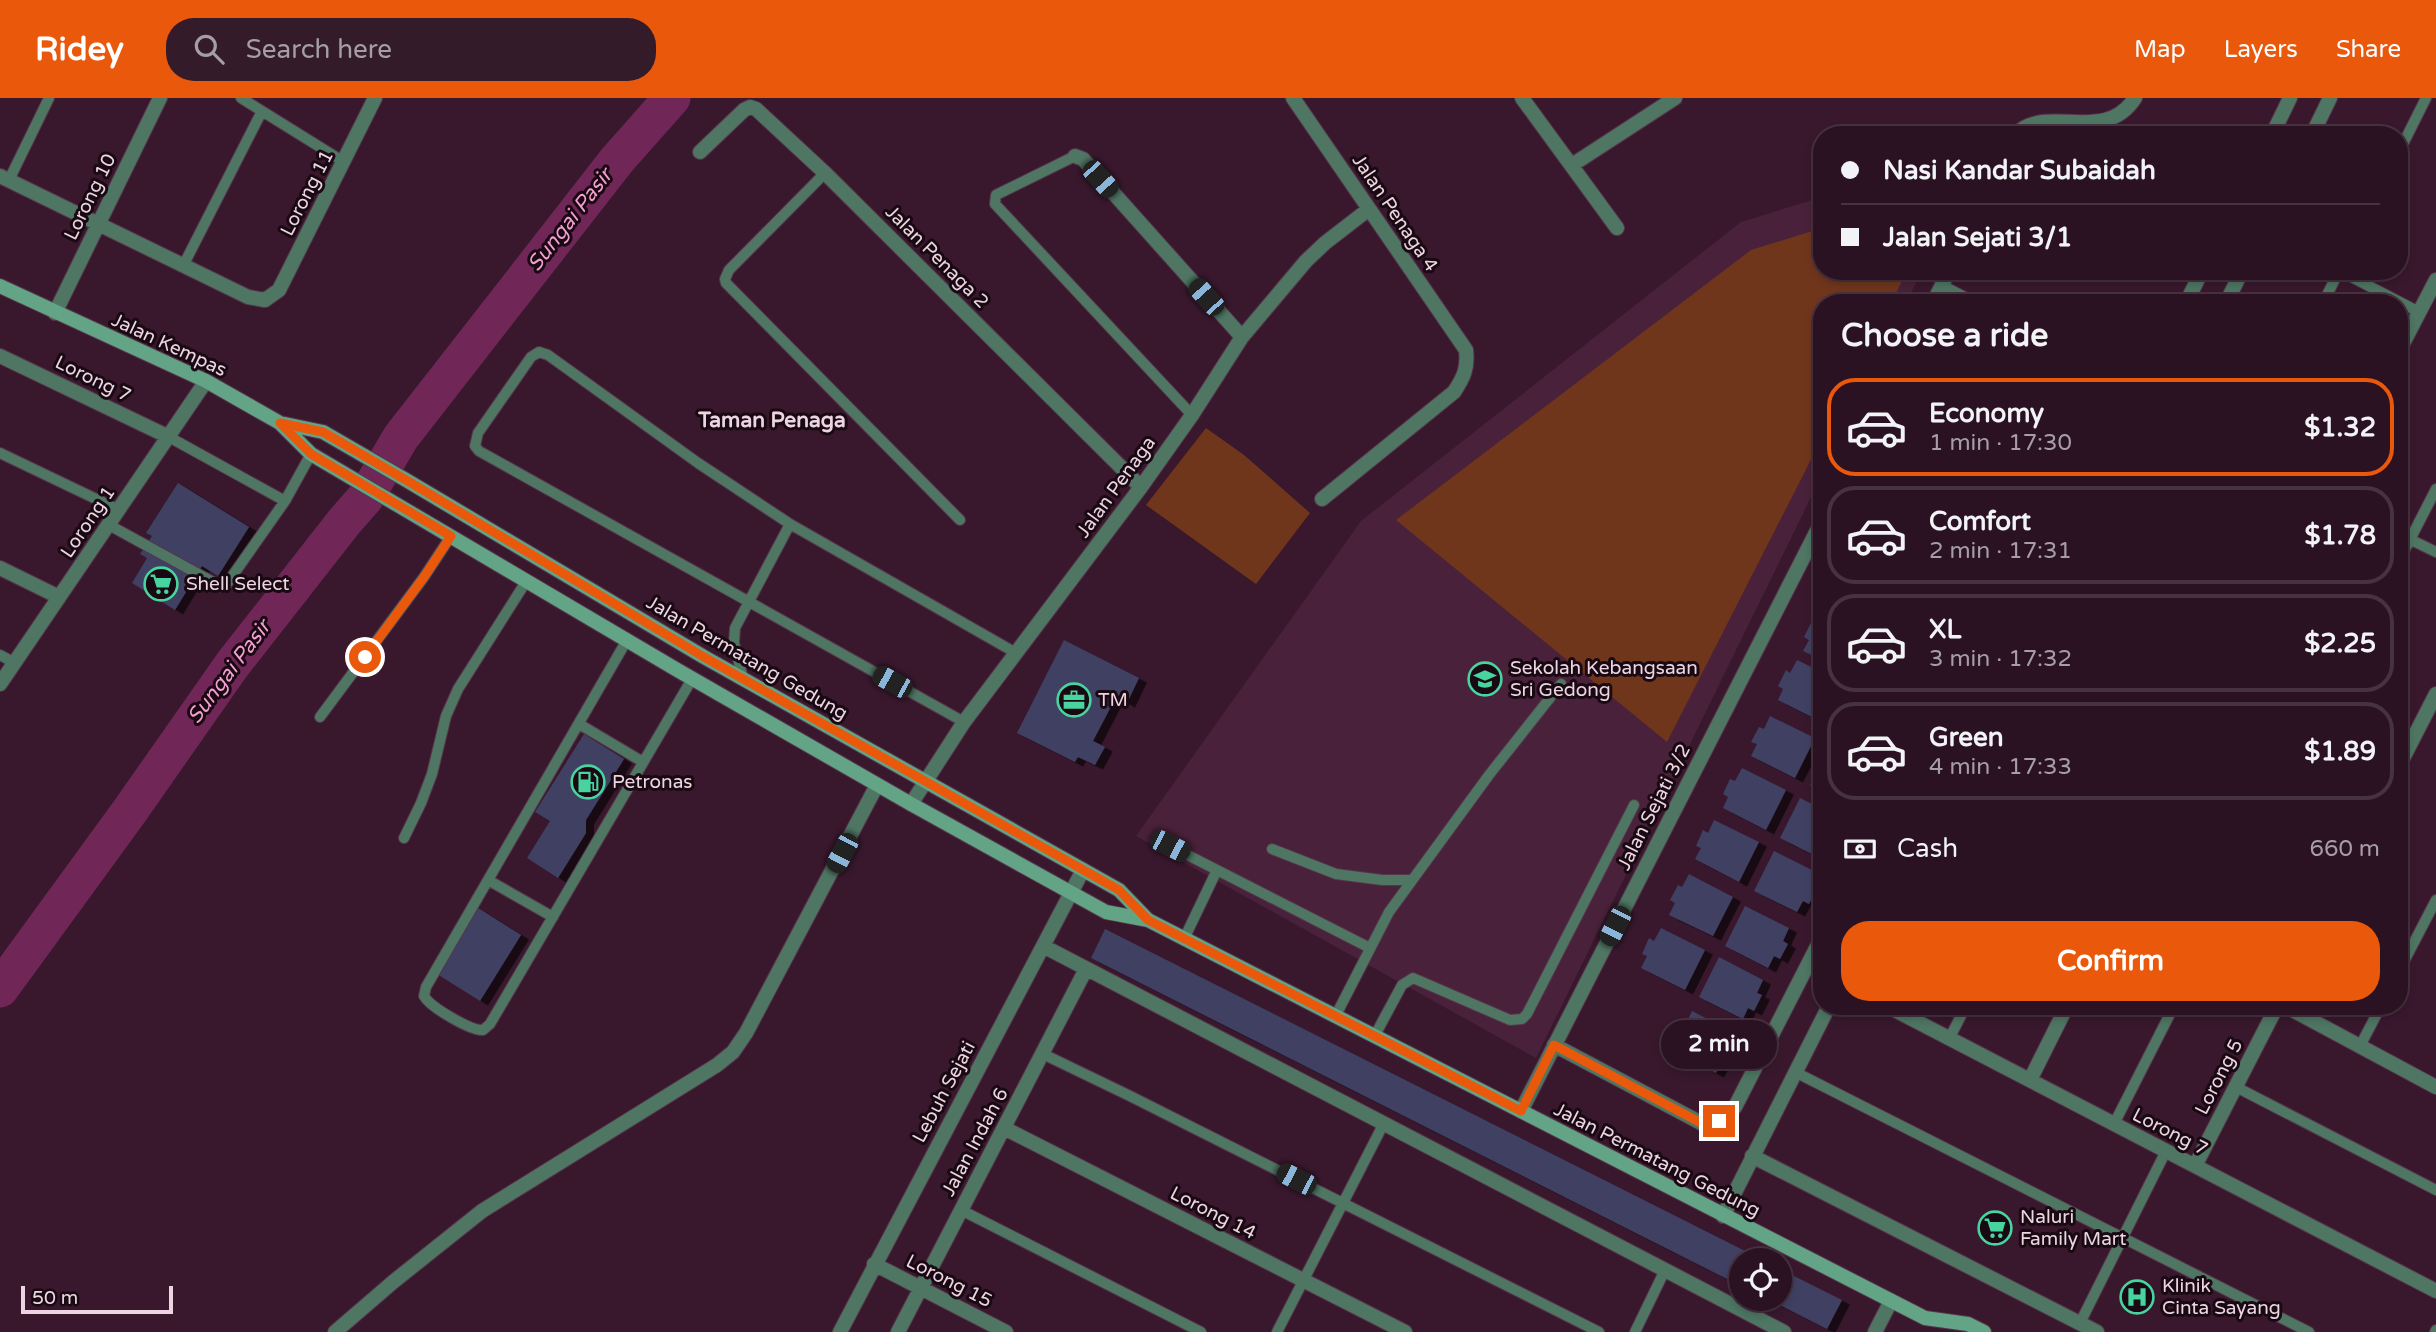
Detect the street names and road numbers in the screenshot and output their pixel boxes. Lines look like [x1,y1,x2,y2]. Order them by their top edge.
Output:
street label: Lorong 11 [276,146,338,240]
street label: Lorong 10 [60,150,120,244]
street label: Jalan Penaga 4 [1348,150,1442,276]
street label: Jalan Penaga 2 [881,201,993,313]
street label: Jalan Kempas [108,309,230,381]
street label: Lorong 7 [52,351,134,407]
street label: Jalan Penaga [1072,432,1160,542]
street label: Lorong 1 [56,482,120,562]
street label: Jalan Permatang Gedung [643,591,851,725]
street label: Jalan Sejati 3/2 [1613,740,1695,874]
street label: Lorong 5 [2191,1036,2247,1118]
street label: Lebuh Sejati [908,1038,980,1146]
street label: Jalan Indah 6 [937,1084,1013,1200]
street label: Jalan Permatang Gedung [1550,1098,1764,1222]
street label: Lorong 7 [2129,1104,2211,1160]
street label: Lorong 14 [1166,1182,1260,1244]
street label: Lorong 15 [902,1250,996,1312]

